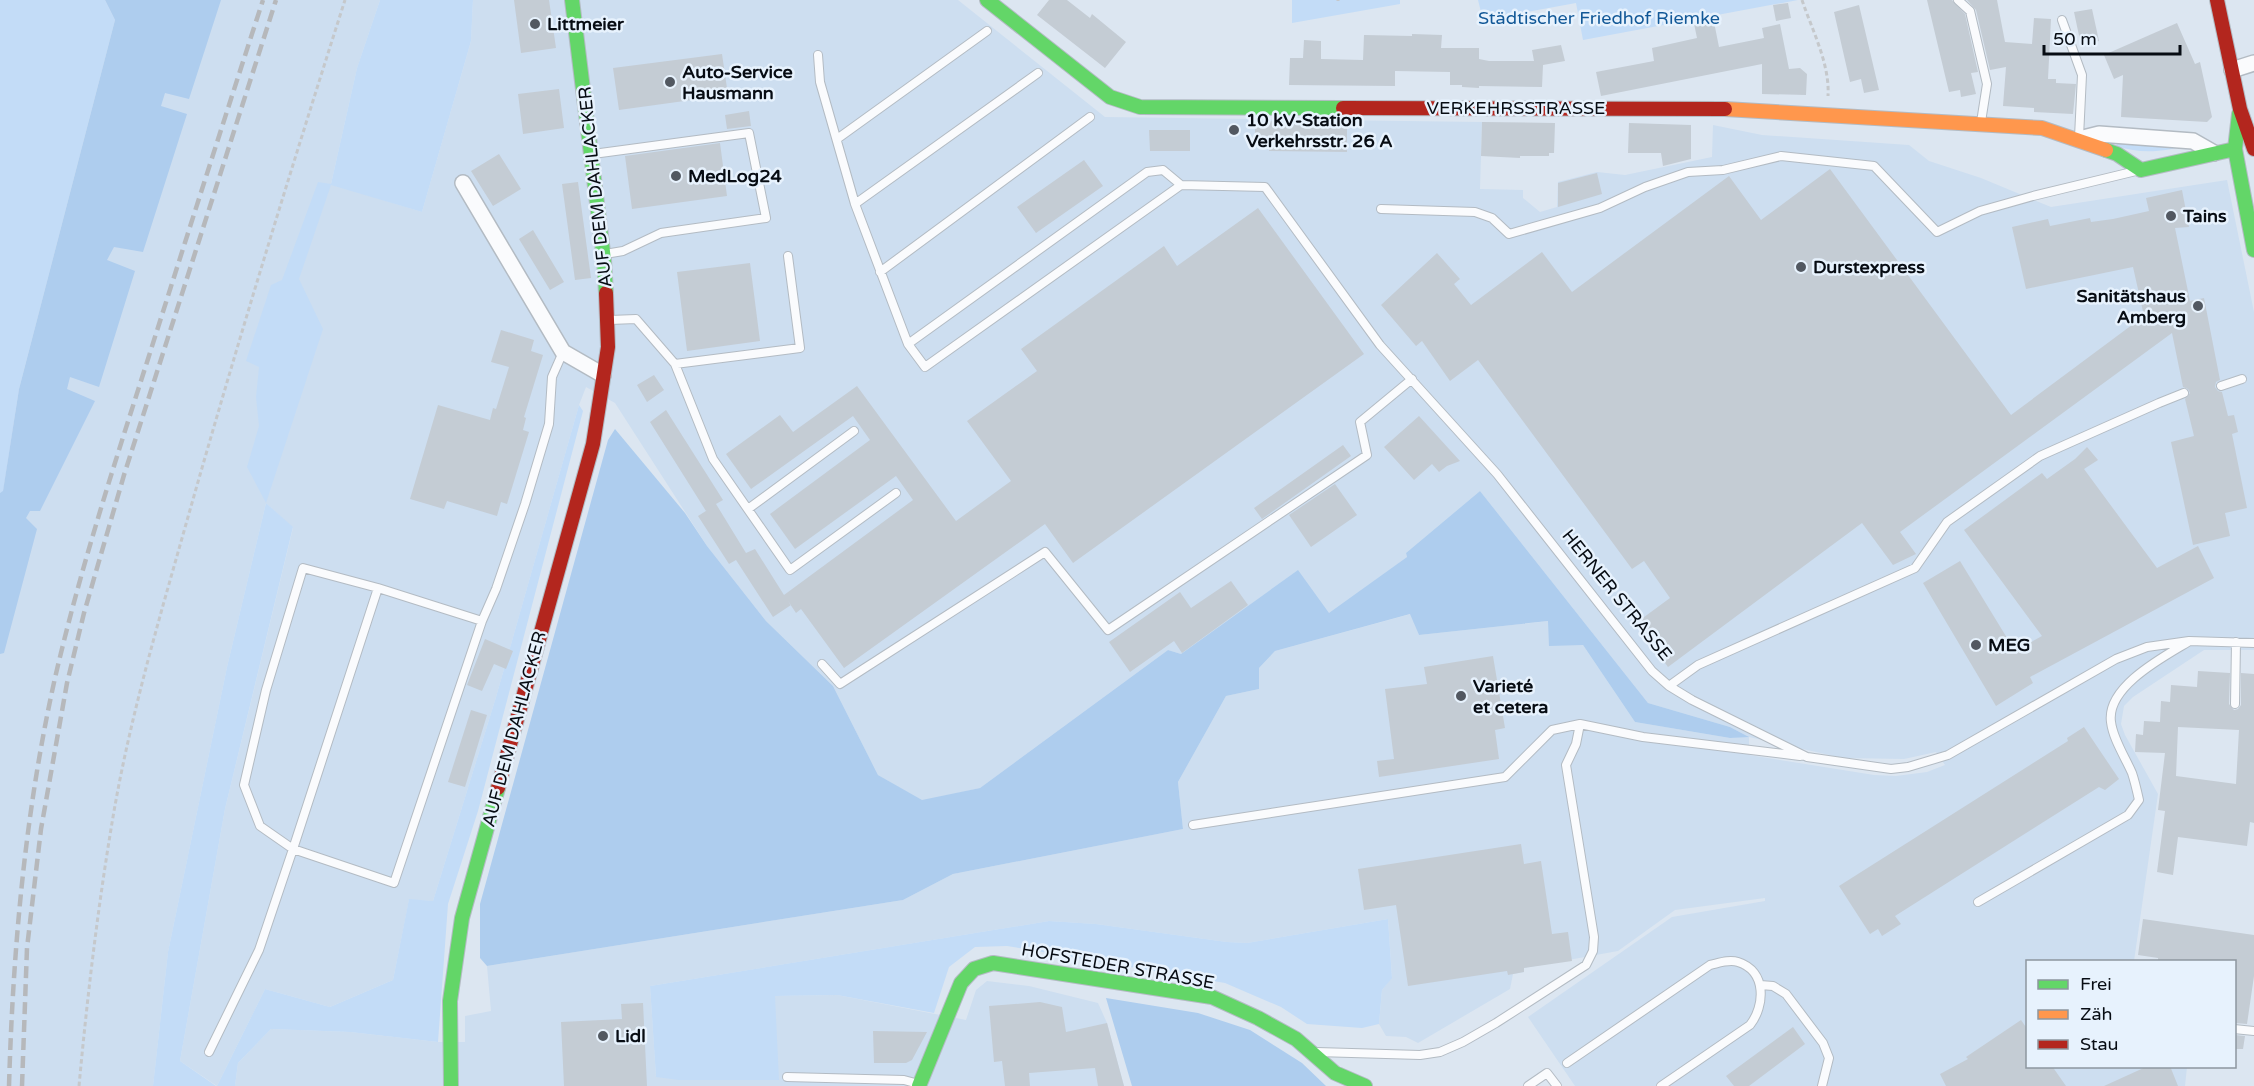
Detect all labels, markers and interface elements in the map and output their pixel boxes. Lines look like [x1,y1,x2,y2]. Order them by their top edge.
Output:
park label: Städtischer Friedhof Riemke [1478,7,1720,29]
place label: Littmeier [547,13,625,35]
marker: Littmeier [528,17,542,31]
scale bar [2044,18,2180,56]
text: 50 m [2053,28,2097,50]
place label: Auto-Service Hausmann [682,61,793,104]
marker: Auto-Service Hausmann [663,75,677,89]
street label: AUF DEM DAHLACKER [574,86,616,288]
street label: VERKEHRSSTRASSE [1426,97,1606,119]
place label: 10 kV-Station Verkehrsstr. 26 A [1246,109,1393,152]
marker: 10 kV-Station Verkehrsstr. 26 A [1227,123,1241,137]
place label: MedLog24 [688,165,782,187]
marker: MedLog24 [669,169,683,183]
place label: Tains [2182,205,2227,227]
marker: Tains [2164,209,2178,223]
place label: Durstexpress [1813,256,1925,278]
marker: Durstexpress [1794,260,1808,274]
place label: Sanitätshaus Amberg [2076,285,2186,328]
marker: Sanitätshaus Amberg [2191,299,2205,313]
street label: HERNER STRASSE [1557,525,1677,665]
street label: AUF DEM DAHLACKER [477,629,551,829]
place label: MEG [1988,634,2030,656]
marker: MEG [1969,638,1983,652]
place label: Varieté et cetera [1473,675,1548,718]
marker: Varieté et cetera [1454,689,1468,703]
street label: HOFSTEDER STRASSE [1020,938,1216,994]
legend [2026,960,2236,1068]
text: Frei [2080,973,2112,995]
text: Zäh [2080,1003,2113,1025]
place label: Lidl [615,1025,646,1047]
marker: Lidl [596,1029,610,1043]
text: Stau [2080,1033,2119,1055]

